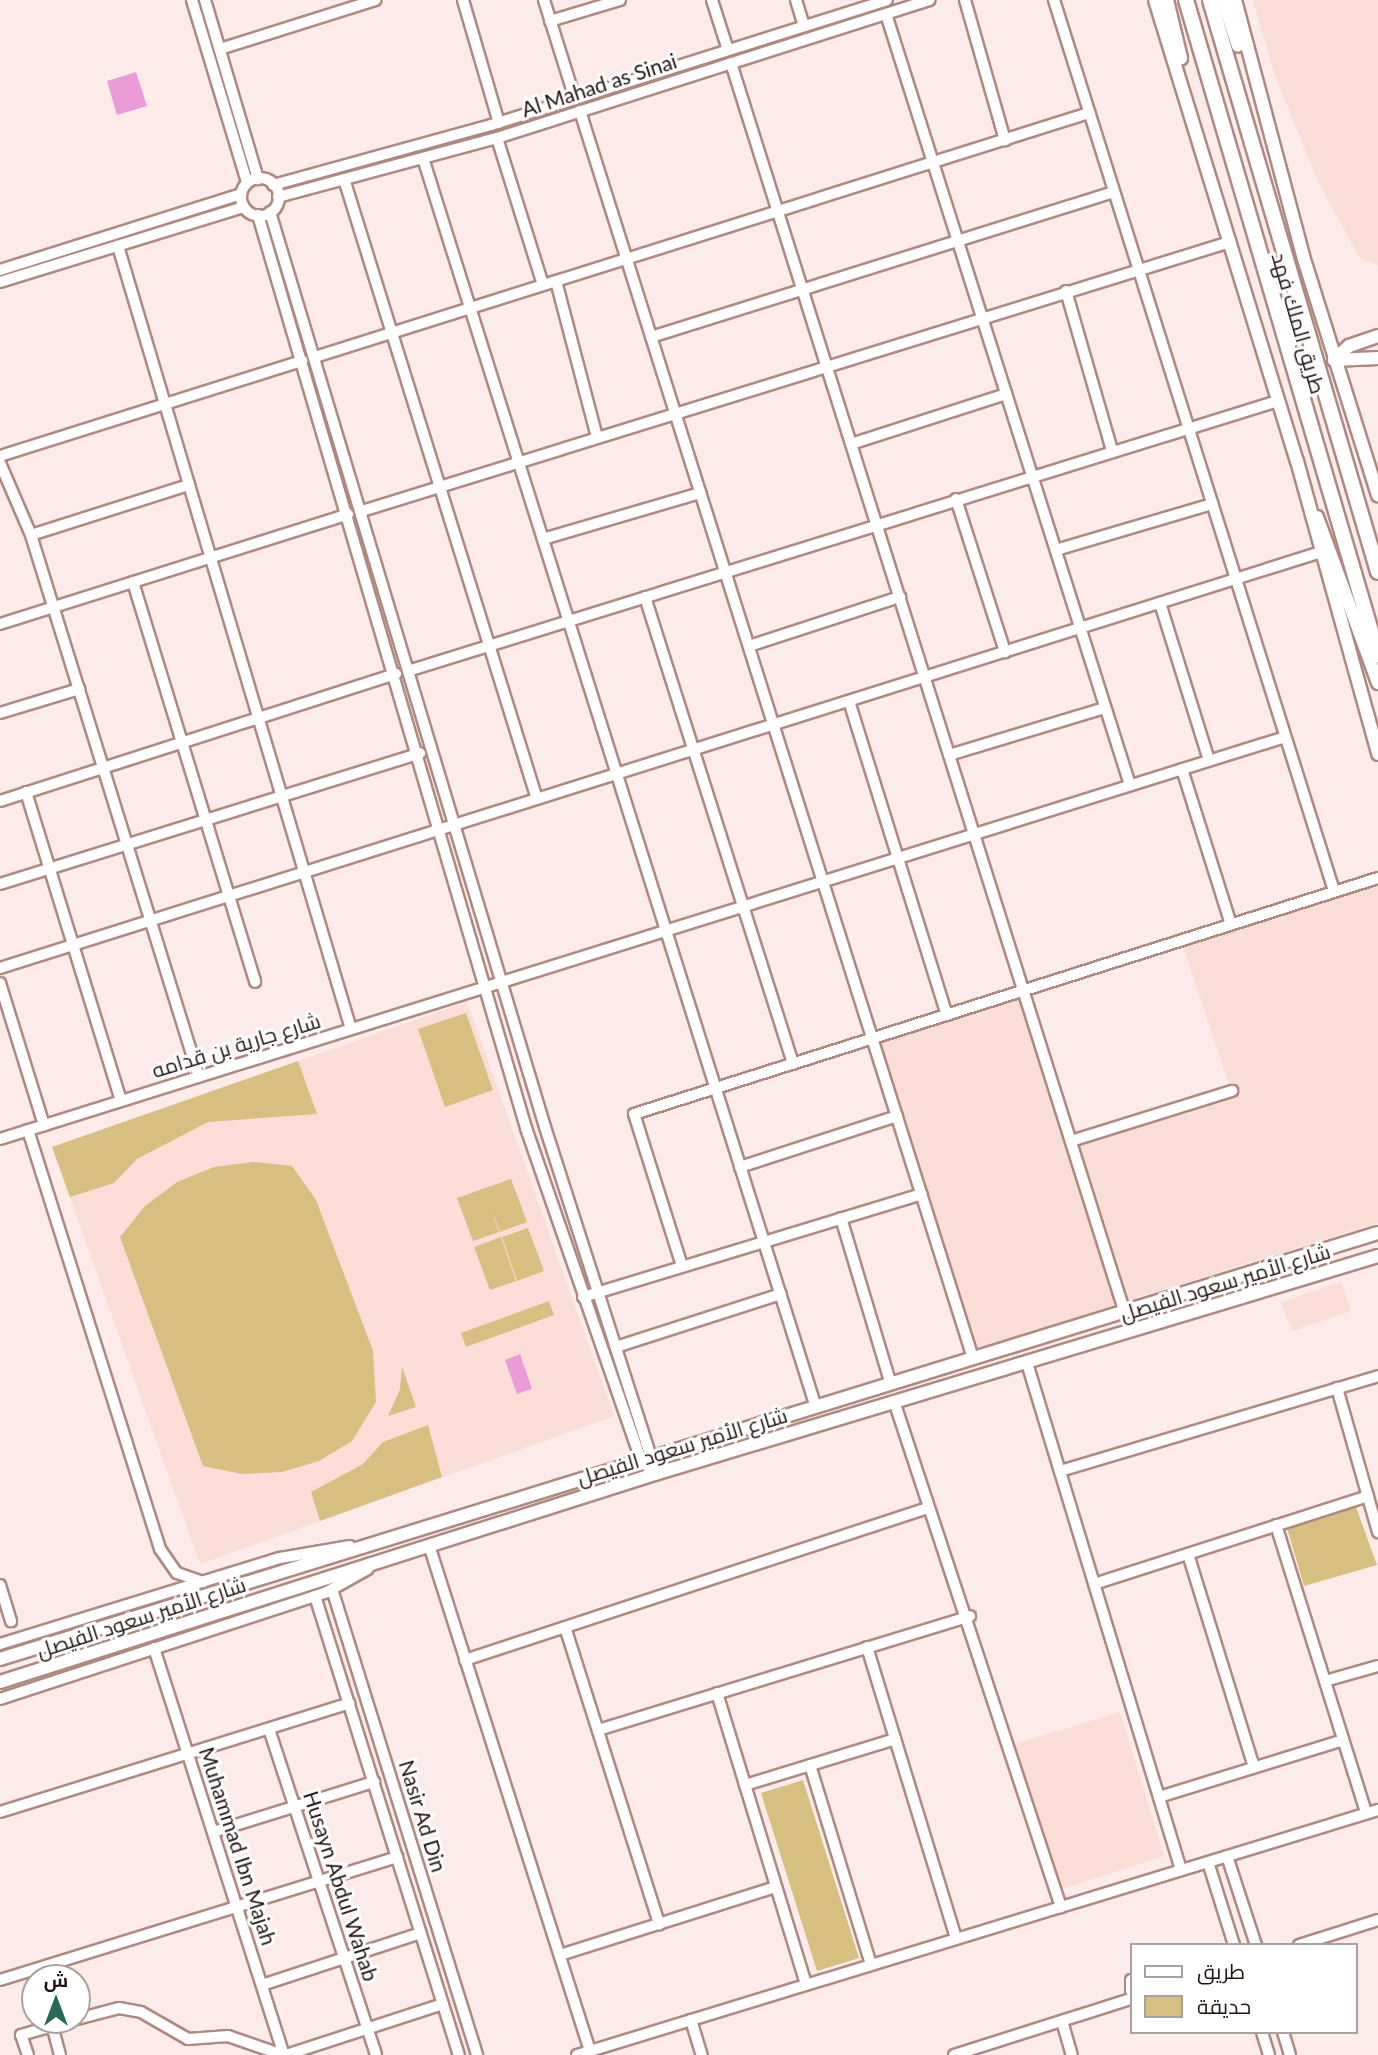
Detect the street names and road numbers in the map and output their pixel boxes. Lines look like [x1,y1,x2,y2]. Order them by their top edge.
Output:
street label: Al Mahad as Sinai [518,48,680,122]
street label: طريق الملك فهد [1267,249,1331,397]
street label: شارع جارية بن قدامه [149,1007,323,1083]
street label: شارع الأمير سعود الفيصل [1117,1238,1333,1326]
street label: شارع الأمير سعود الفيصل [574,1402,790,1490]
street label: شارع الأمير سعود الفيصل [33,1571,249,1663]
street label: Muhammad Ibn Majah [194,1744,282,1948]
street label: Nasir Ad Din [394,1756,452,1876]
street label: Husayn Abdul Wahab [298,1787,384,1985]

